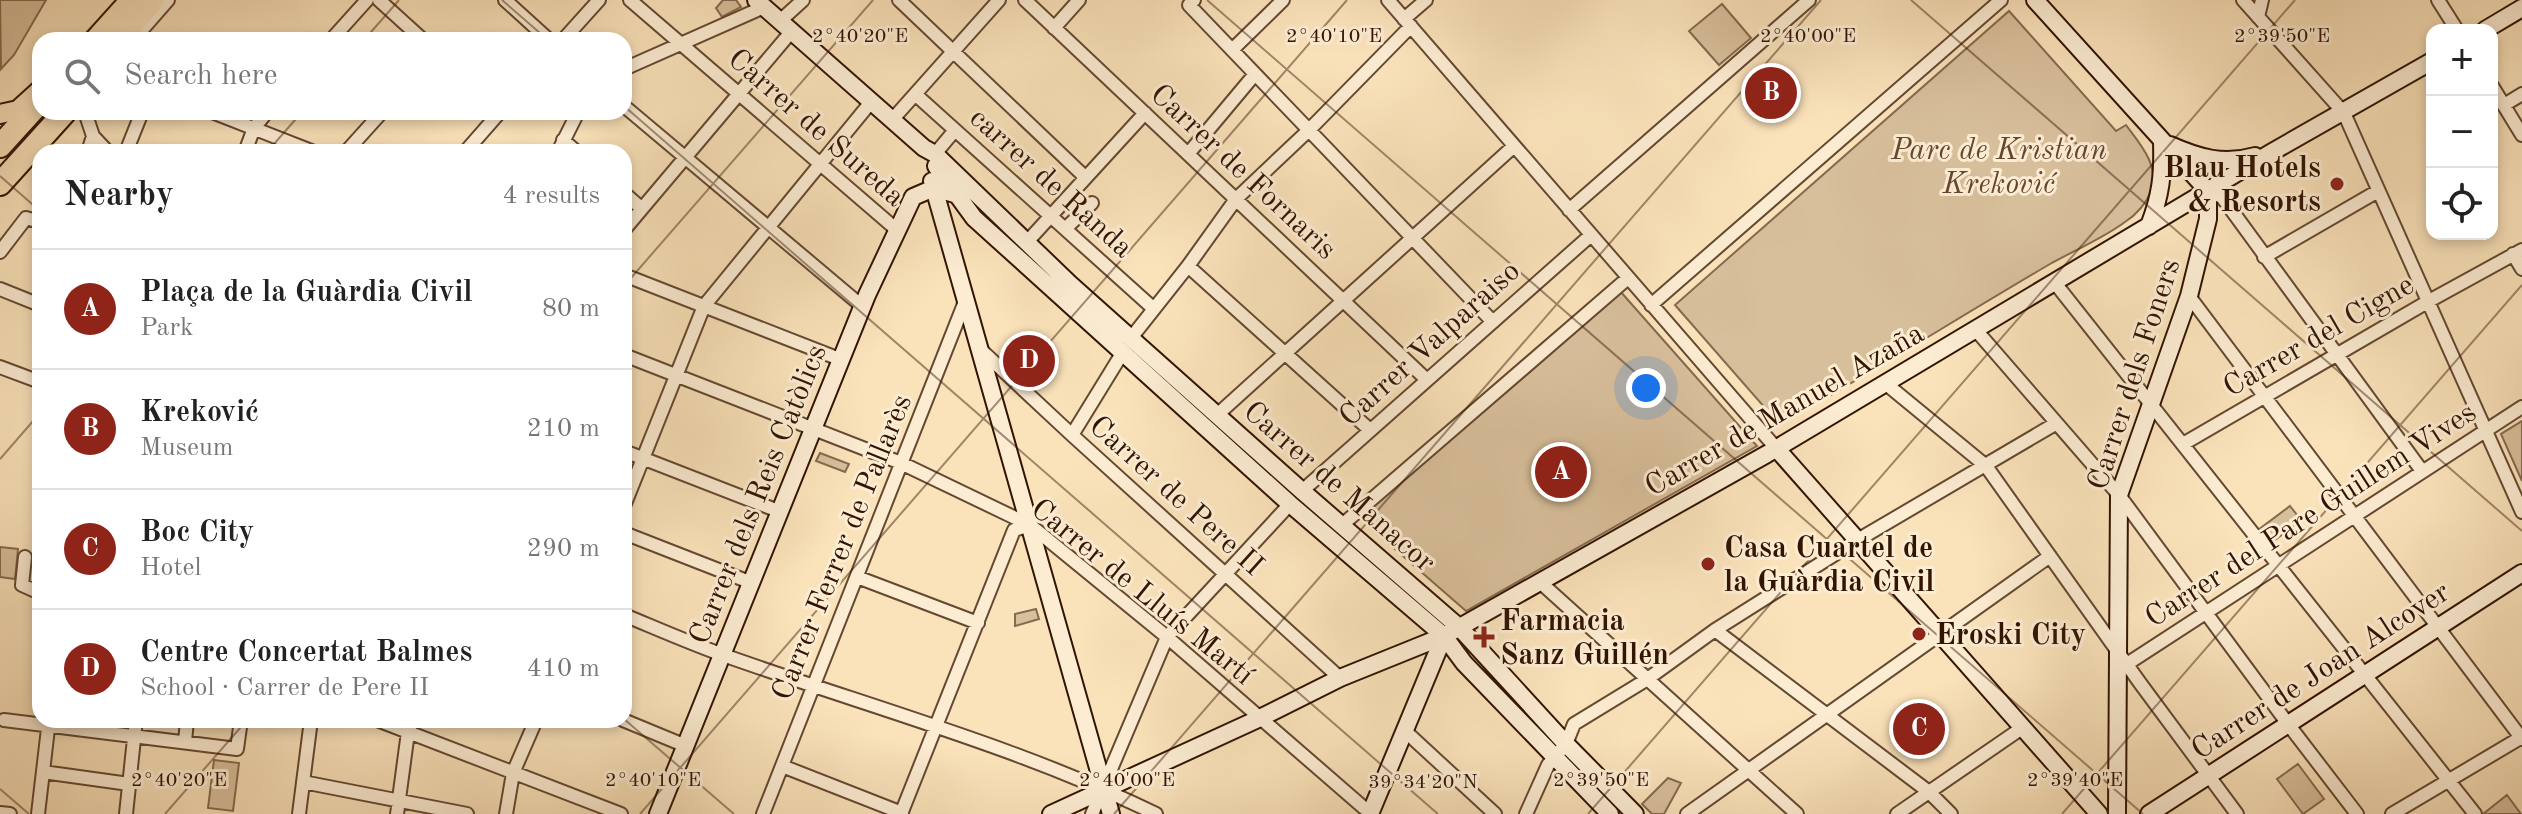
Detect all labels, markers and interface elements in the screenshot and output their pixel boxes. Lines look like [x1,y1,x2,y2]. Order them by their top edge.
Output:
map controls [2426,24,2498,240]
button: + [2426,24,2498,96]
text: 2°40'20"E [812,27,908,47]
text: 2°40'10"E [1286,27,1382,47]
text: 2°40'00"E [1760,27,1856,47]
text: 2°39'50"E [2234,27,2330,47]
search box [32,32,632,120]
street label: Carrer de Sureda [722,44,910,213]
icon: search [60,54,104,98]
text: Search here [124,61,278,91]
pin: B [1745,63,1797,123]
street label: Carrer de Fornaris [1144,79,1341,266]
button: − [2426,96,2498,168]
street label: carrer de Randa [963,103,1138,264]
park label: Parc de Kristian Kreković [1890,136,2107,200]
place label: Blau Hotels & Resorts [2163,154,2321,218]
button: locate [2426,168,2498,240]
marker: Blau Hotels & Resorts [2328,175,2346,193]
text: Nearby [64,179,174,213]
text: 4 results [502,183,600,209]
street label: Carrer dels Foners [2083,255,2186,494]
street label: Carrer Valparaiso [1334,256,1526,433]
street label: Carrer del Cigne [2219,270,2419,403]
text: Plaça de la Guàrdia Civil [140,278,473,308]
text: A [80,296,100,322]
text: 80 m [542,296,600,322]
text: Park [140,315,194,341]
street label: Carrer de Manuel Azaña [1641,319,1930,503]
pin: D [1003,331,1055,391]
street label: Carrer dels Reis Catòlics [685,341,833,649]
your location [1626,368,1666,408]
street label: Carrer Ferrer de Pallarès [768,391,918,705]
street label: Carrer de Manacor [1237,396,1440,579]
text: Kreković [140,398,259,428]
street label: Carrer del Pare Guillem Vives [2140,398,2482,634]
street label: Carrer de Pere II [1083,411,1268,582]
text: B [81,416,99,442]
text: 210 m [527,416,600,442]
text: Museum [140,435,233,461]
pin: A [1535,442,1587,502]
street label: Carrer de Lluís Martí [1025,494,1259,692]
text: Boc City [140,518,254,548]
place label: Casa Cuartel de la Guàrdia Civil [1724,534,1935,598]
text: C [81,536,99,562]
text: 290 m [527,536,600,562]
text: Hotel [140,555,201,581]
marker: Casa Cuartel de la Guàrdia Civil [1699,555,1717,573]
street label: Carrer de Joan Alcover [2187,577,2455,766]
place label: Farmacia Sanz Guillén [1500,607,1669,671]
place label: Eroski City [1935,621,2086,651]
marker: Eroski City [1910,625,1928,643]
marker: Farmacia Sanz Guillén [1475,628,1493,646]
text: Centre Concertat Balmes [140,638,472,668]
text: D [80,656,100,682]
text: 410 m [527,656,600,682]
text: School · Carrer de Pere II [140,675,429,701]
pin: C [1893,699,1945,759]
text: 2°40'20"E [131,771,227,791]
text: 2°40'10"E [605,771,701,791]
text: 2°40'00"E [1079,771,1175,791]
text: 2°39'50"E [1553,771,1649,791]
text: 2°39'40"E [2027,771,2123,791]
text: 39°34'20"N [1368,773,1478,793]

